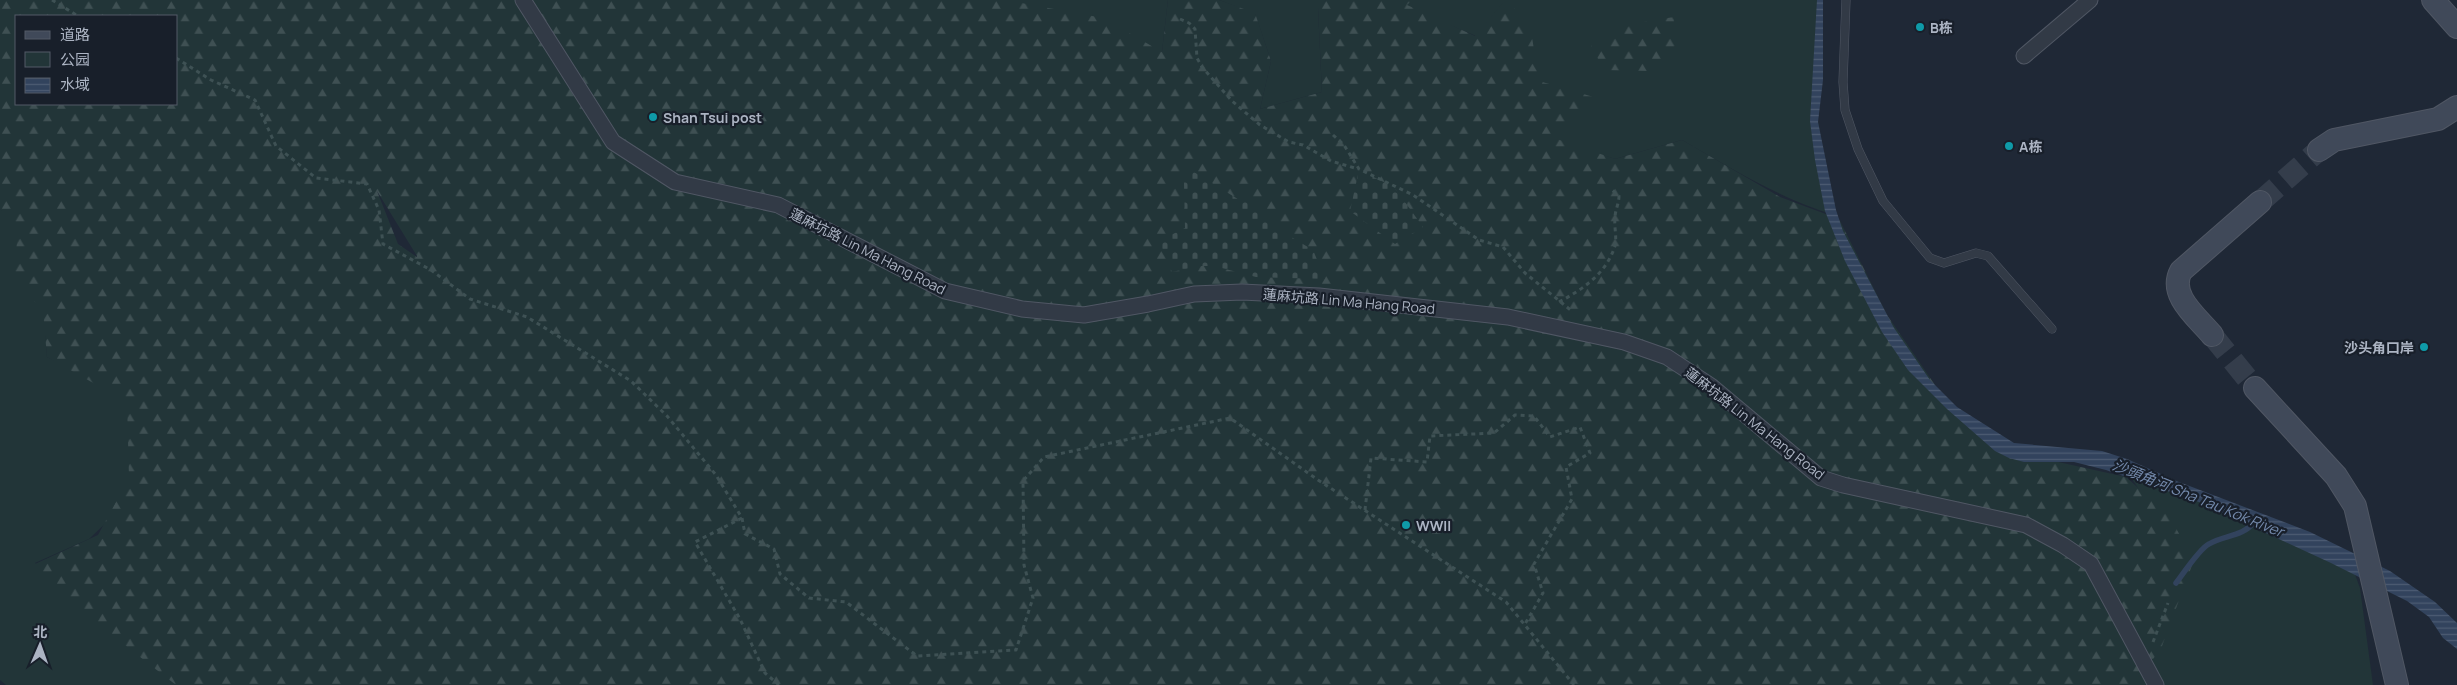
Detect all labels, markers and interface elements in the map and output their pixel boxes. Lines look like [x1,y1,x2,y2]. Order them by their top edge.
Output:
legend [15,15,178,105]
place label: B栋 [1930,18,1953,37]
marker: B栋 [1914,21,1926,33]
text: 道路 [60,24,90,45]
text: 公园 [60,49,90,70]
text: 水域 [60,74,90,95]
place label: Shan Tsui post [663,108,762,127]
marker: Shan Tsui post [647,111,659,123]
place label: A栋 [2019,137,2042,156]
marker: A栋 [2003,140,2015,152]
street label: 蓮麻坑路 Lin Ma Hang Road [787,203,949,299]
street label: 蓮麻坑路 Lin Ma Hang Road [1262,284,1436,318]
place label: 沙头角口岸 [2344,338,2414,357]
marker: 沙头角口岸 [2418,341,2430,353]
street label: 蓮麻坑路 Lin Ma Hang Road [1681,362,1829,484]
water label: 沙頭角河 Sha Tau Kok River [2109,454,2289,543]
place label: WWII [1416,516,1451,535]
marker: WWII [1400,519,1412,531]
north arrow [15,620,65,670]
text: 北 [33,622,48,641]

